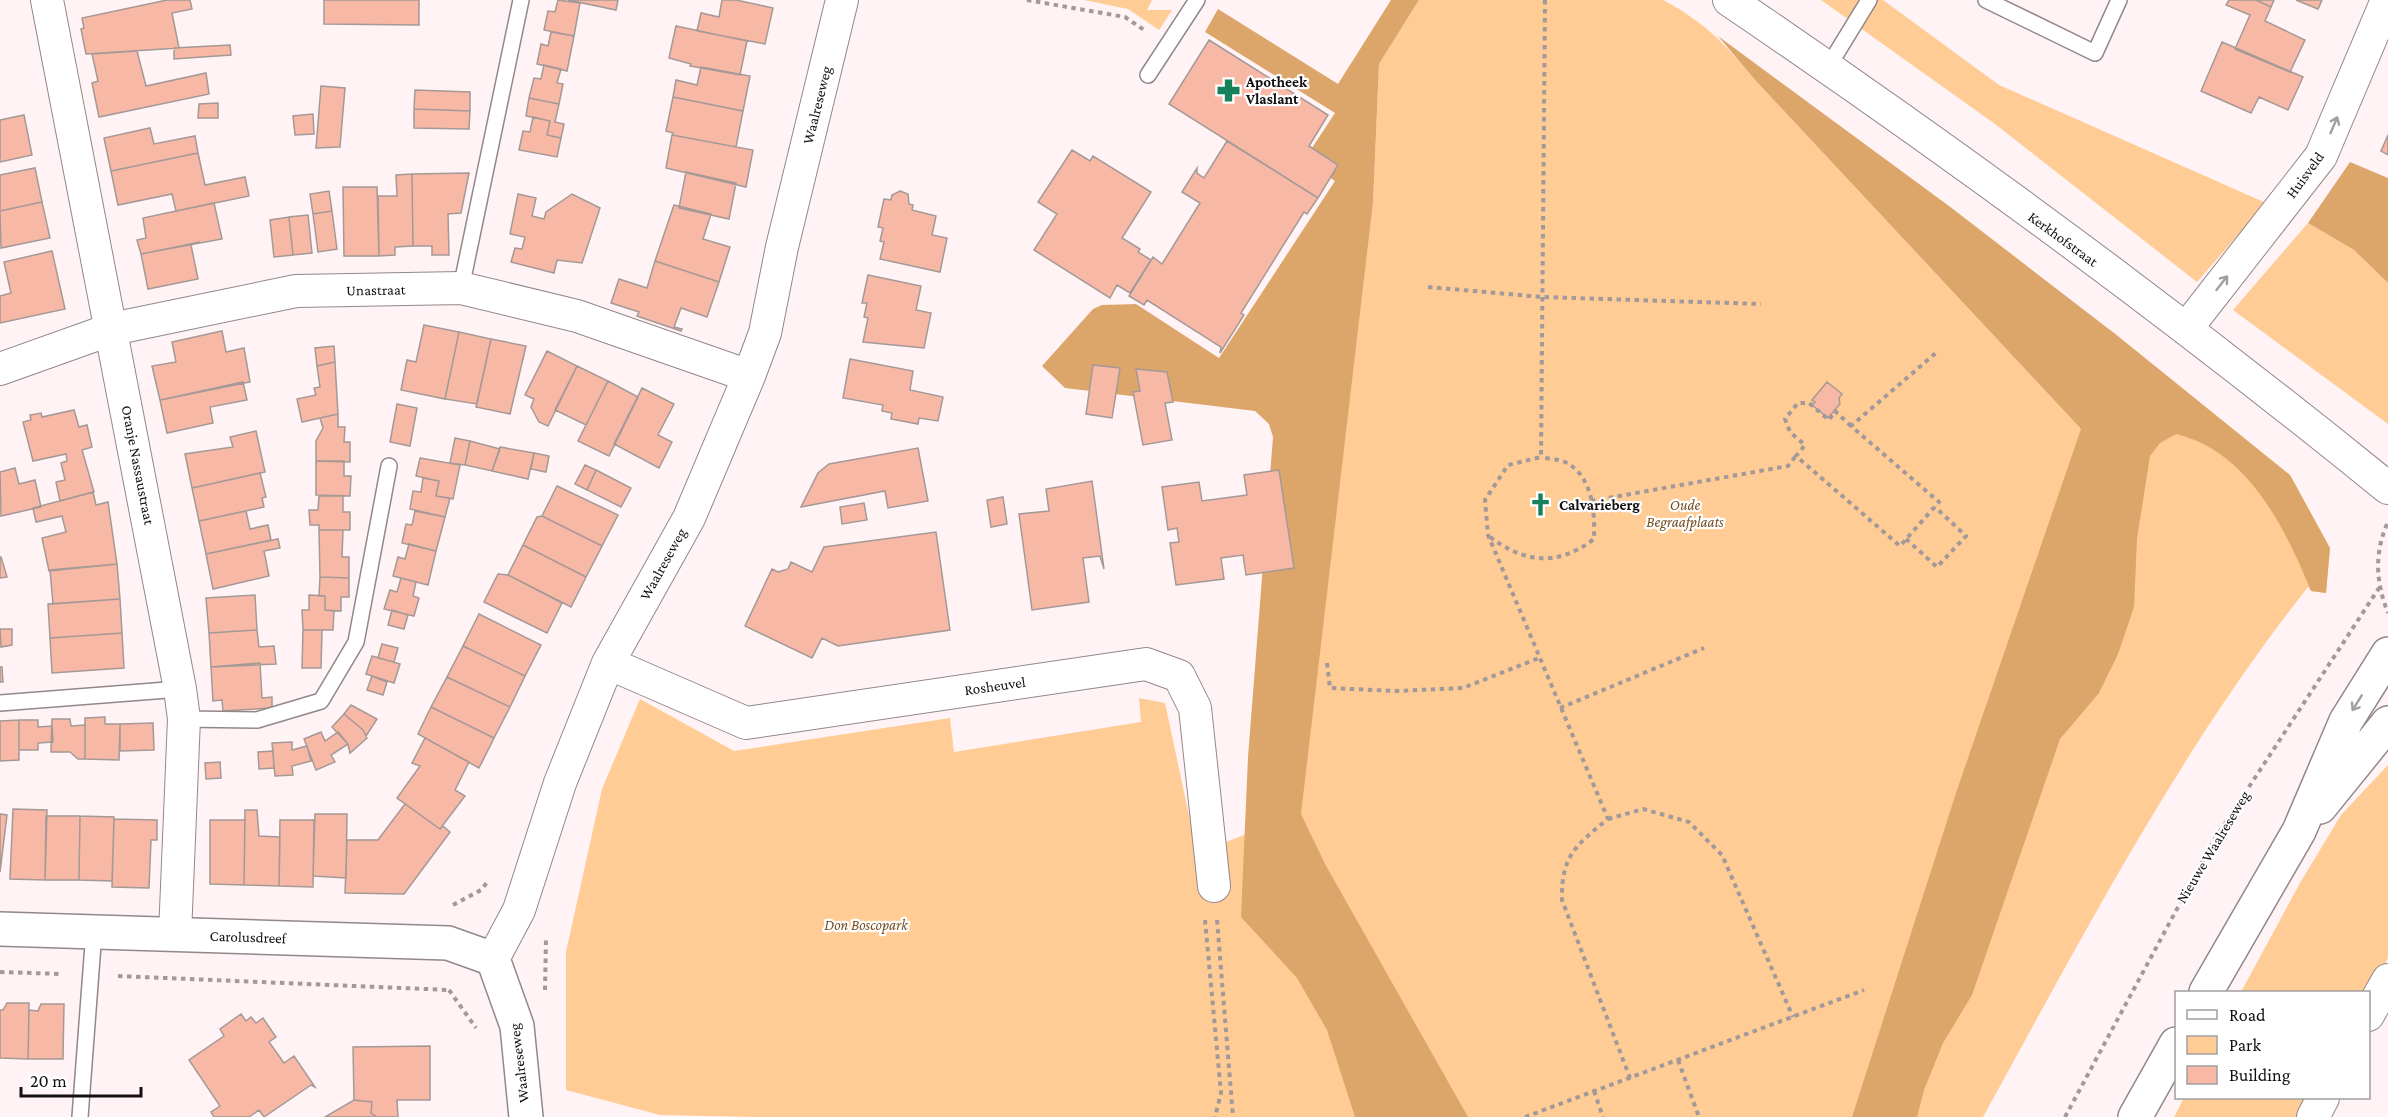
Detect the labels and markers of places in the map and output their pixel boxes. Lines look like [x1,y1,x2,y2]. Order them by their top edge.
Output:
place label: Apotheek Vlaslant [1245,74,1308,107]
pharmacy icon: Apotheek Vlaslant [1215,78,1241,104]
church icon: Calvarieberg [1528,492,1554,518]
place label: Calvarieberg [1559,497,1640,513]

